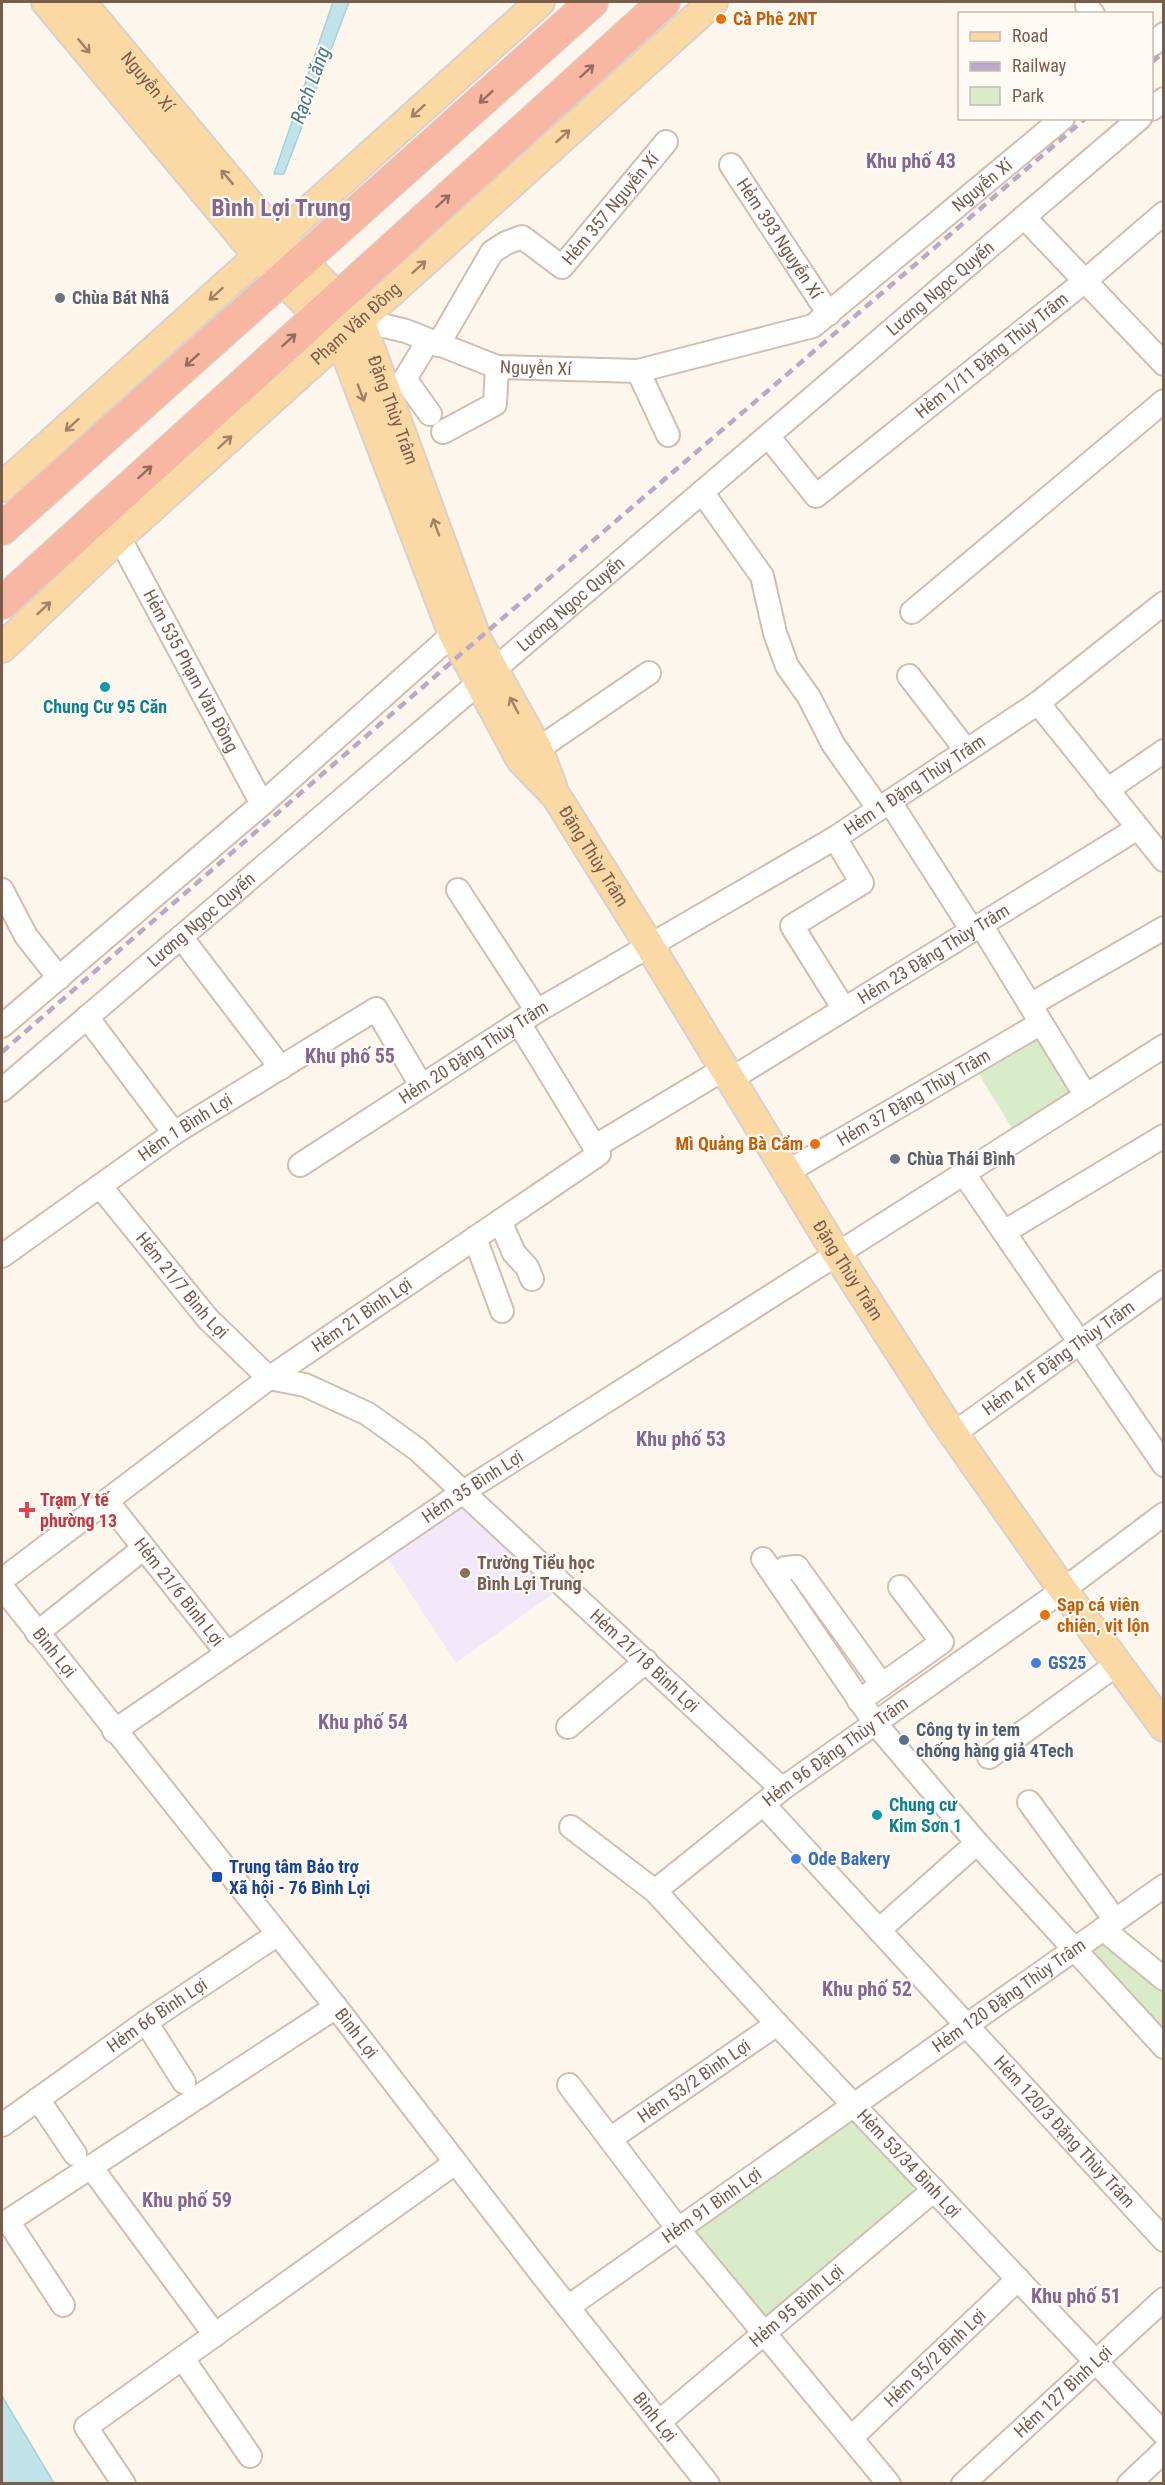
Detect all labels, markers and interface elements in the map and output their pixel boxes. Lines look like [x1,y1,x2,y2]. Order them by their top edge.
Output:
place label: Cà Phê 2NT [733,8,818,29]
marker: Cà Phê 2NT [714,12,728,26]
legend [958,12,1153,120]
text: Road [1012,25,1048,46]
one-way arrow [77,38,90,54]
water label: Rạch Lăng [285,43,335,127]
street label: Nguyễn Xí [117,47,180,116]
text: Railway [1012,55,1067,76]
one-way arrow [580,64,595,78]
text: Park [1012,85,1044,106]
one-way arrow [479,90,494,104]
one-way arrow [411,104,426,118]
one-way arrow [556,129,571,143]
street label: Hẻm 357 Nguyễn Xí [557,147,663,269]
district label: Khu phố 43 [866,149,956,173]
street label: Nguyễn Xí [948,153,1017,216]
one-way arrow [220,170,234,185]
street label: Hẻm 393 Nguyễn Xí [733,174,827,303]
district label: Bình Lợi Trung [211,194,351,222]
one-way arrow [435,194,450,208]
street label: Lương Ngọc Quyến [882,236,998,340]
one-way arrow [411,260,426,274]
street label: Phạm Văn Đồng [306,278,405,369]
place label: Chùa Bát Nhã [72,287,169,308]
one-way arrow [209,287,224,301]
street label: Hẻm 1/11 Đặng Thùy Trâm [911,288,1072,422]
marker: Chùa Bát Nhã [53,291,67,305]
one-way arrow [281,334,296,348]
street label: Đặng Thùy Trâm [364,352,423,467]
one-way arrow [185,353,200,367]
street label: Nguyễn Xí [500,356,573,379]
one-way arrow [356,383,367,401]
one-way arrow [64,418,79,432]
one-way arrow [217,435,232,449]
one-way arrow [137,465,152,479]
one-way arrow [429,518,440,537]
street label: Lương Ngọc Quyến [512,552,628,655]
street label: Hẻm 535 Phạm Văn Đồng [139,586,243,756]
one-way arrow [36,601,51,615]
marker: Chung Cư 95 Căn [98,680,112,694]
place label: Chung Cư 95 Căn [43,696,167,717]
one-way arrow [508,697,520,714]
street label: Hẻm 1 Đặng Thùy Trâm [840,730,989,839]
street label: Đặng Thùy Trâm [555,802,633,910]
street label: Lương Ngọc Quyến [143,868,259,971]
street label: Hẻm 23 Đặng Thùy Trâm [854,899,1013,1008]
street label: Hẻm 20 Đặng Thùy Trâm [395,996,552,1108]
district label: Khu phố 55 [305,1044,395,1068]
street label: Hẻm 37 Đặng Thùy Trâm [833,1044,994,1150]
street label: Hẻm 1 Bình Lợi [134,1089,236,1165]
place label: Mì Quảng Bà Cẩm [675,1133,803,1154]
marker: Mì Quảng Bà Cẩm [808,1137,822,1151]
place label: Chùa Thái Bình [907,1148,1015,1169]
marker: Chùa Thái Bình [888,1152,902,1166]
street label: Đặng Thùy Trâm [809,1216,888,1324]
street label: Hẻm 21/7 Bình Lợi [132,1228,233,1343]
street label: Hẻm 21 Bình Lợi [307,1273,416,1356]
street label: Hẻm 41F Đặng Thùy Trâm [978,1296,1138,1419]
district label: Khu phố 53 [636,1427,726,1451]
street label: Hẻm 35 Bình Lợi [418,1446,527,1527]
place label: Trạm Y tế phường 13 [40,1489,117,1531]
marker: Trạm Y tế phường 13 [18,1501,36,1519]
street label: Hẻm 21/6 Bình Lợi [130,1533,228,1650]
place label: Trường Tiểu học Bình Lợi Trung [477,1552,595,1594]
marker: Trường Tiểu học Bình Lợi Trung [458,1566,472,1580]
place label: Sạp cá viên chiên, vịt lộn [1057,1594,1149,1636]
street label: Hẻm 21/18 Bình Lợi [586,1605,704,1716]
marker: Sạp cá viên chiên, vịt lộn [1038,1608,1052,1622]
street label: Bình Lợi [29,1623,81,1681]
place label: GS25 [1048,1652,1086,1673]
marker: GS25 [1029,1656,1043,1670]
street label: Hẻm 96 Đặng Thùy Trâm [758,1692,912,1810]
district label: Khu phố 54 [318,1710,408,1734]
place label: Công ty in tem chống hàng giả 4Tech [916,1719,1074,1761]
marker: Công ty in tem chống hàng giả 4Tech [897,1733,911,1747]
place label: Chung cư Kim Sơn 1 [889,1794,962,1836]
marker: Chung cư Kim Sơn 1 [870,1808,884,1822]
place label: Ode Bakery [808,1848,890,1869]
marker: Ode Bakery [789,1852,803,1866]
place label: Trung tâm Bảo trợ Xã hội - 76 Bình Lợi [229,1856,370,1898]
marker: Trung tâm Bảo trợ Xã hội - 76 Bình Lợi [210,1870,224,1884]
street label: Hẻm 120 Đặng Thùy Trâm [928,1934,1089,2056]
street label: Hẻm 66 Bình Lợi [103,1973,211,2057]
district label: Khu phố 52 [822,1977,912,2001]
street label: Bình Lợi [331,2004,383,2062]
street label: Hẻm 53/2 Bình Lợi [633,2035,754,2127]
street label: Hẻm 120/3 Đặng Thùy Trâm [990,2051,1140,2212]
street label: Hẻm 53/34 Bình Lợi [853,2105,965,2222]
street label: Hẻm 91 Bình Lợi [658,2163,765,2247]
district label: Khu phố 59 [142,2188,232,2212]
street label: Hẻm 95 Bình Lợi [745,2260,848,2351]
district label: Khu phố 51 [1031,2284,1121,2308]
street label: Hẻm 95/2 Bình Lợi [880,2304,990,2411]
street label: Hẻm 127 Bình Lợi [1009,2341,1116,2442]
street label: Bình Lợi [629,2388,681,2446]

